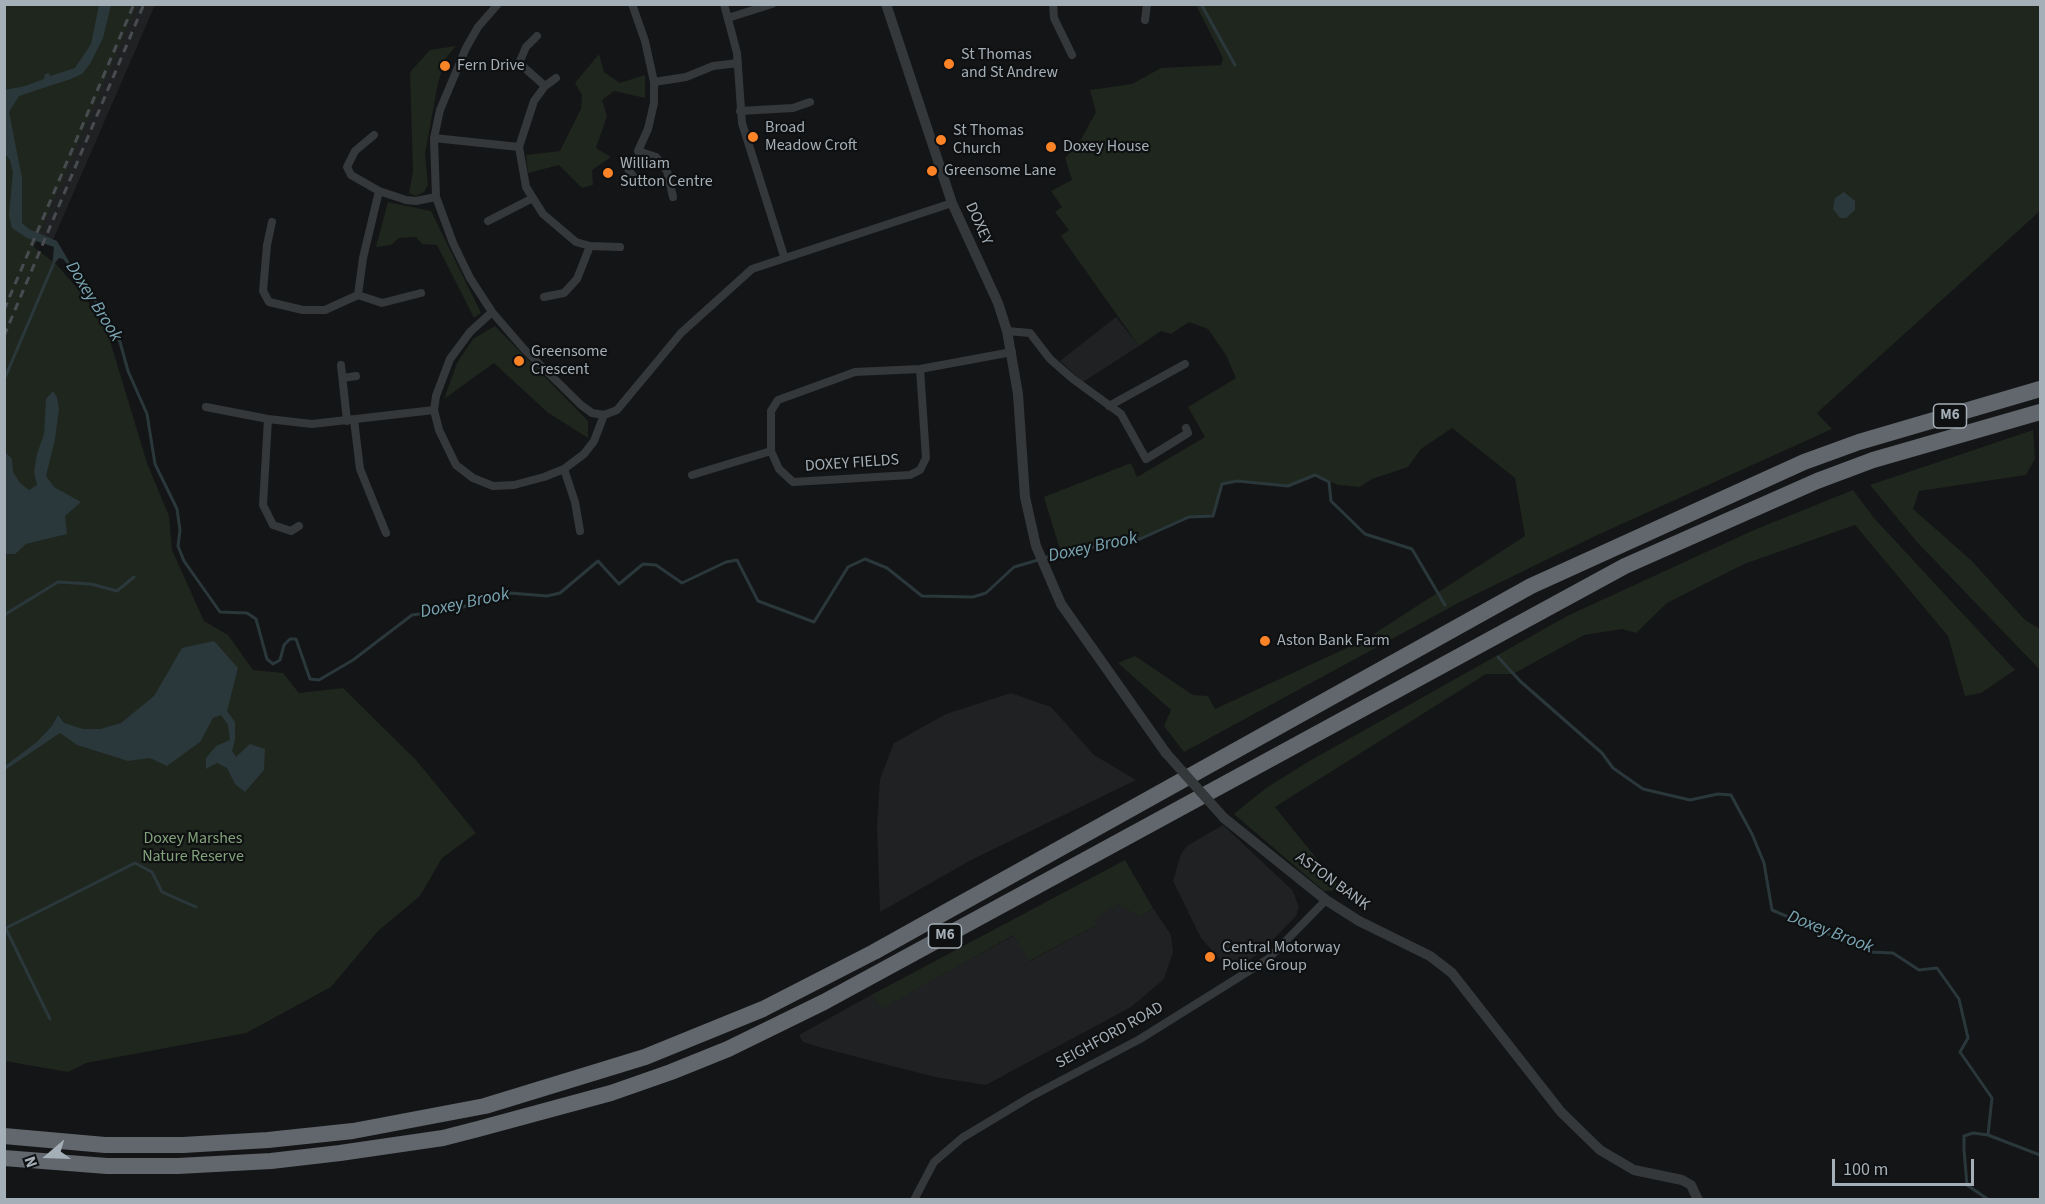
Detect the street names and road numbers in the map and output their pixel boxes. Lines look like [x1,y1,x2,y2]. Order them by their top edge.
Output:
street label: DOXEY [960,200,996,248]
road number: M6 [1934,404,1966,428]
street label: DOXEY FIELDS [804,451,900,477]
street label: ASTON BANK [1291,849,1373,915]
road number: M6 [928,924,962,948]
street label: SEIGHFORD ROAD [1053,998,1167,1074]

